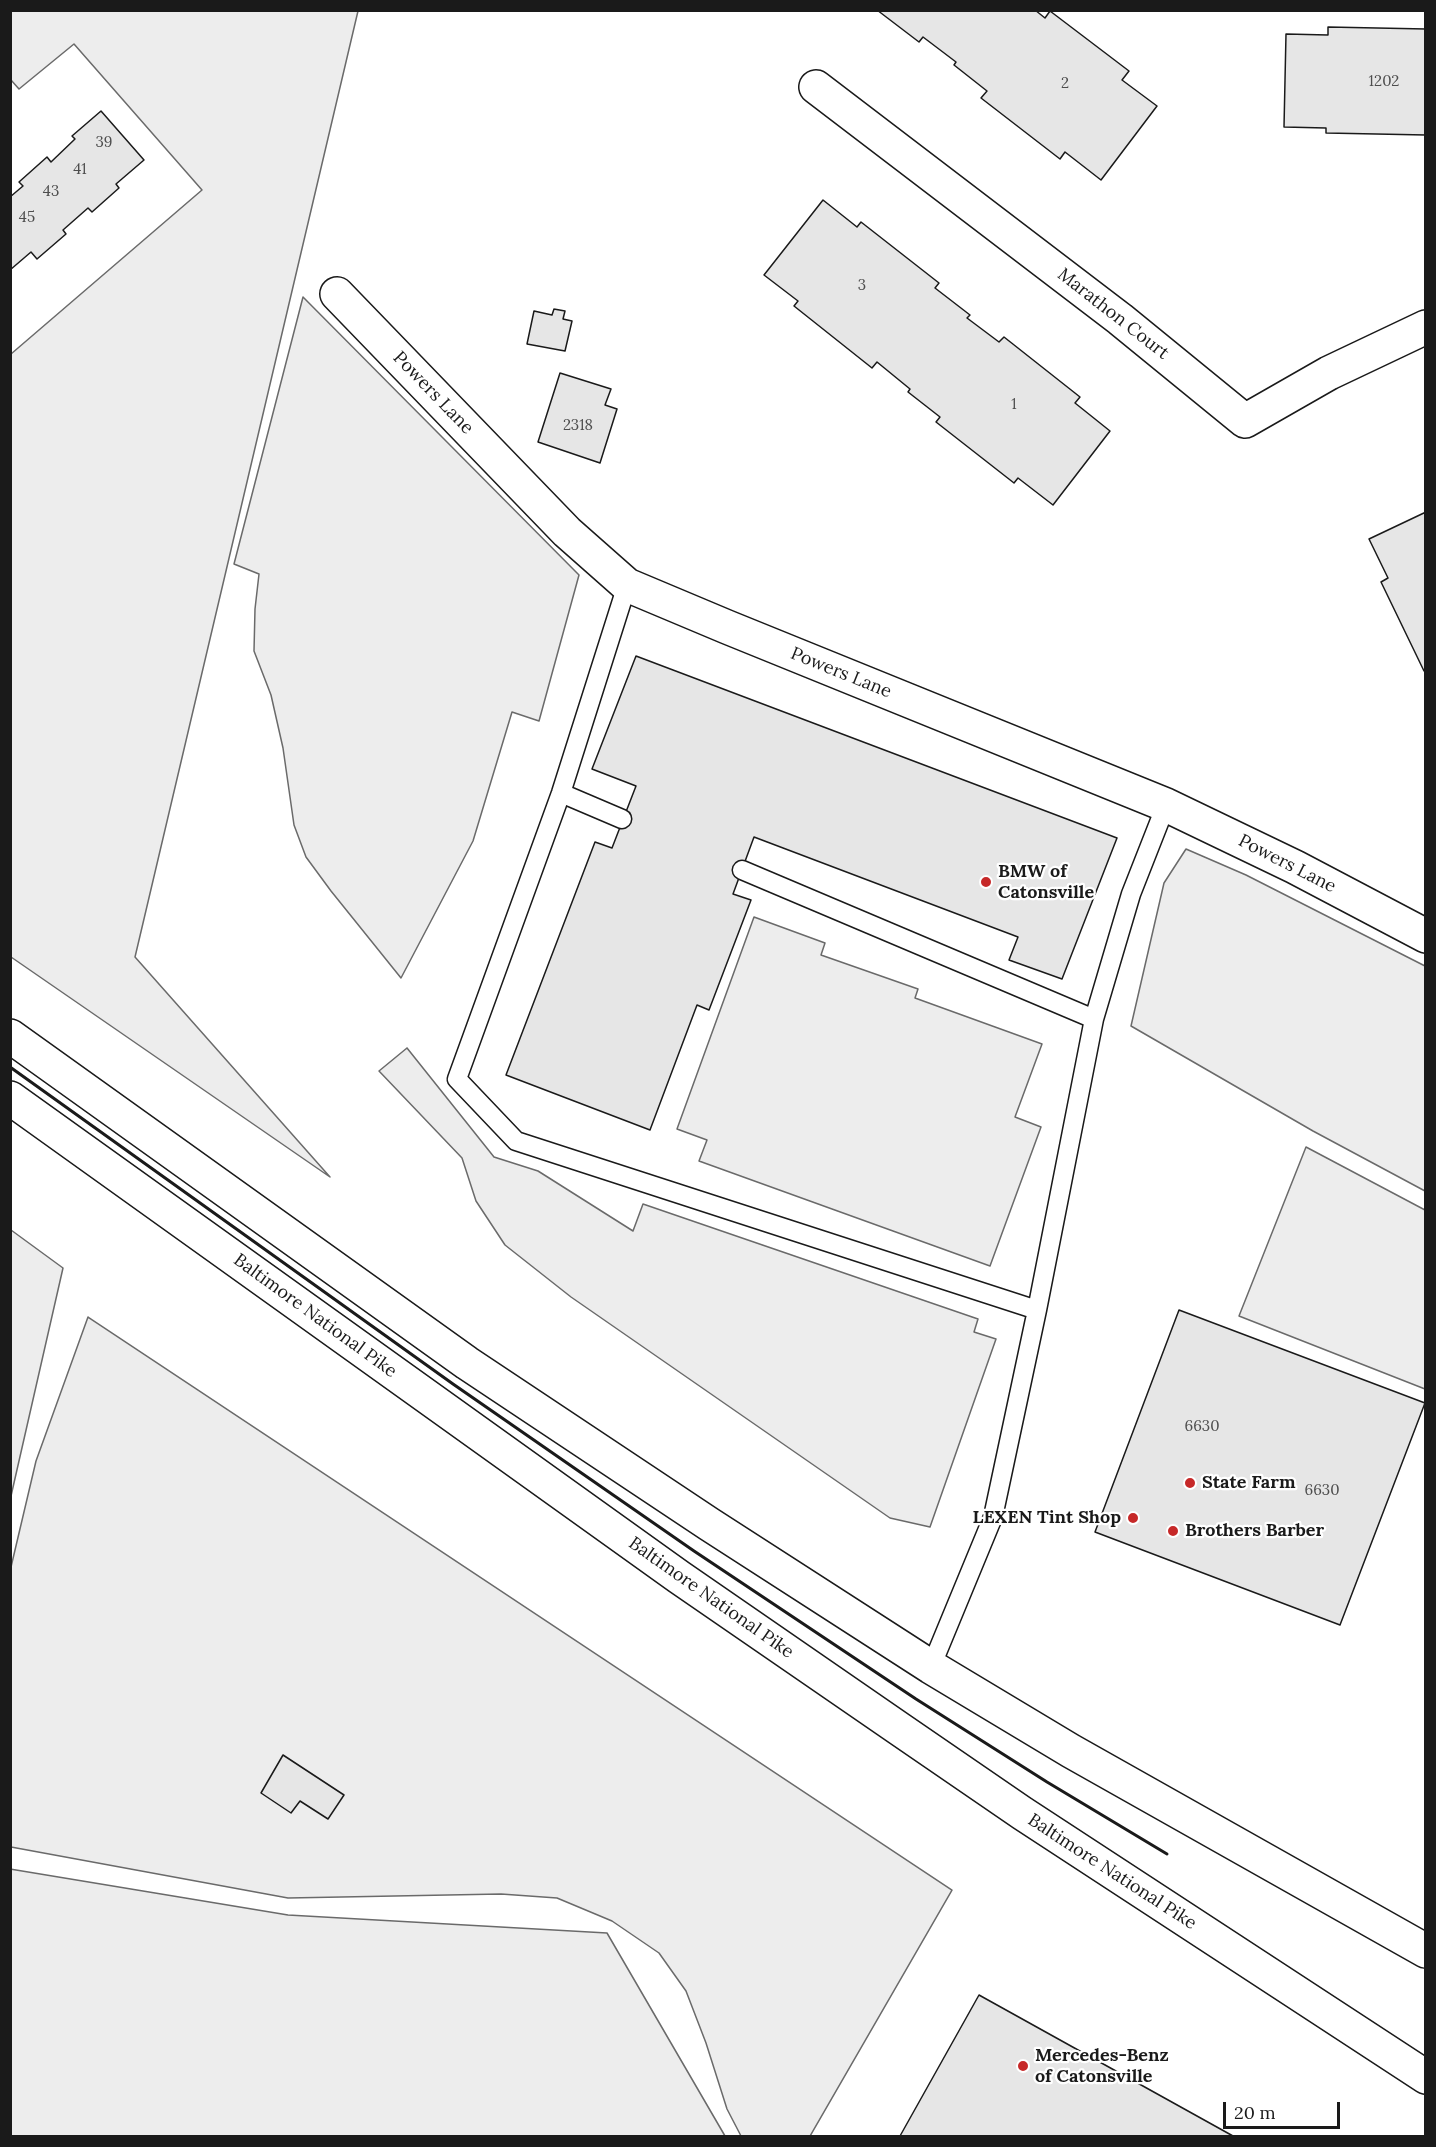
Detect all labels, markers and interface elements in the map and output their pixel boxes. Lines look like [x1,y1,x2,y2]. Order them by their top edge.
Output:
house number: 1202 [1369,73,1399,91]
house number: 2 [1061,75,1069,93]
house number: 39 [95,134,113,152]
house number: 41 [73,161,87,179]
house number: 43 [43,183,59,201]
house number: 45 [19,209,35,227]
street label: Marathon Court [1053,264,1173,364]
house number: 3 [858,277,866,295]
street label: Powers Lane [388,347,478,439]
house number: 1 [1011,396,1017,414]
house number: 2318 [563,417,593,435]
street label: Powers Lane [788,643,894,703]
street label: Powers Lane [1235,830,1339,898]
place label: BMW of Catonsville [998,861,1094,904]
marker: BMW of Catonsville [979,875,993,889]
street label: Baltimore National Pike [229,1249,401,1383]
house number: 6630 [1184,1418,1220,1436]
place label: State Farm [1202,1472,1295,1494]
marker: State Farm [1183,1476,1197,1490]
house number: 6630 [1304,1482,1340,1500]
place label: LEXEN Tint Shop [973,1507,1121,1529]
marker: LEXEN Tint Shop [1126,1511,1140,1525]
place label: Brothers Barber [1185,1520,1324,1542]
marker: Brothers Barber [1166,1524,1180,1538]
street label: Baltimore National Pike [624,1533,798,1663]
street label: Baltimore National Pike [1024,1809,1200,1935]
place label: Mercedes-Benz of Catonsville [1035,2045,1169,2088]
marker: Mercedes-Benz of Catonsville [1016,2059,1030,2073]
scale bar [1226,2090,1343,2128]
text: 20 m [1234,2101,1276,2124]

